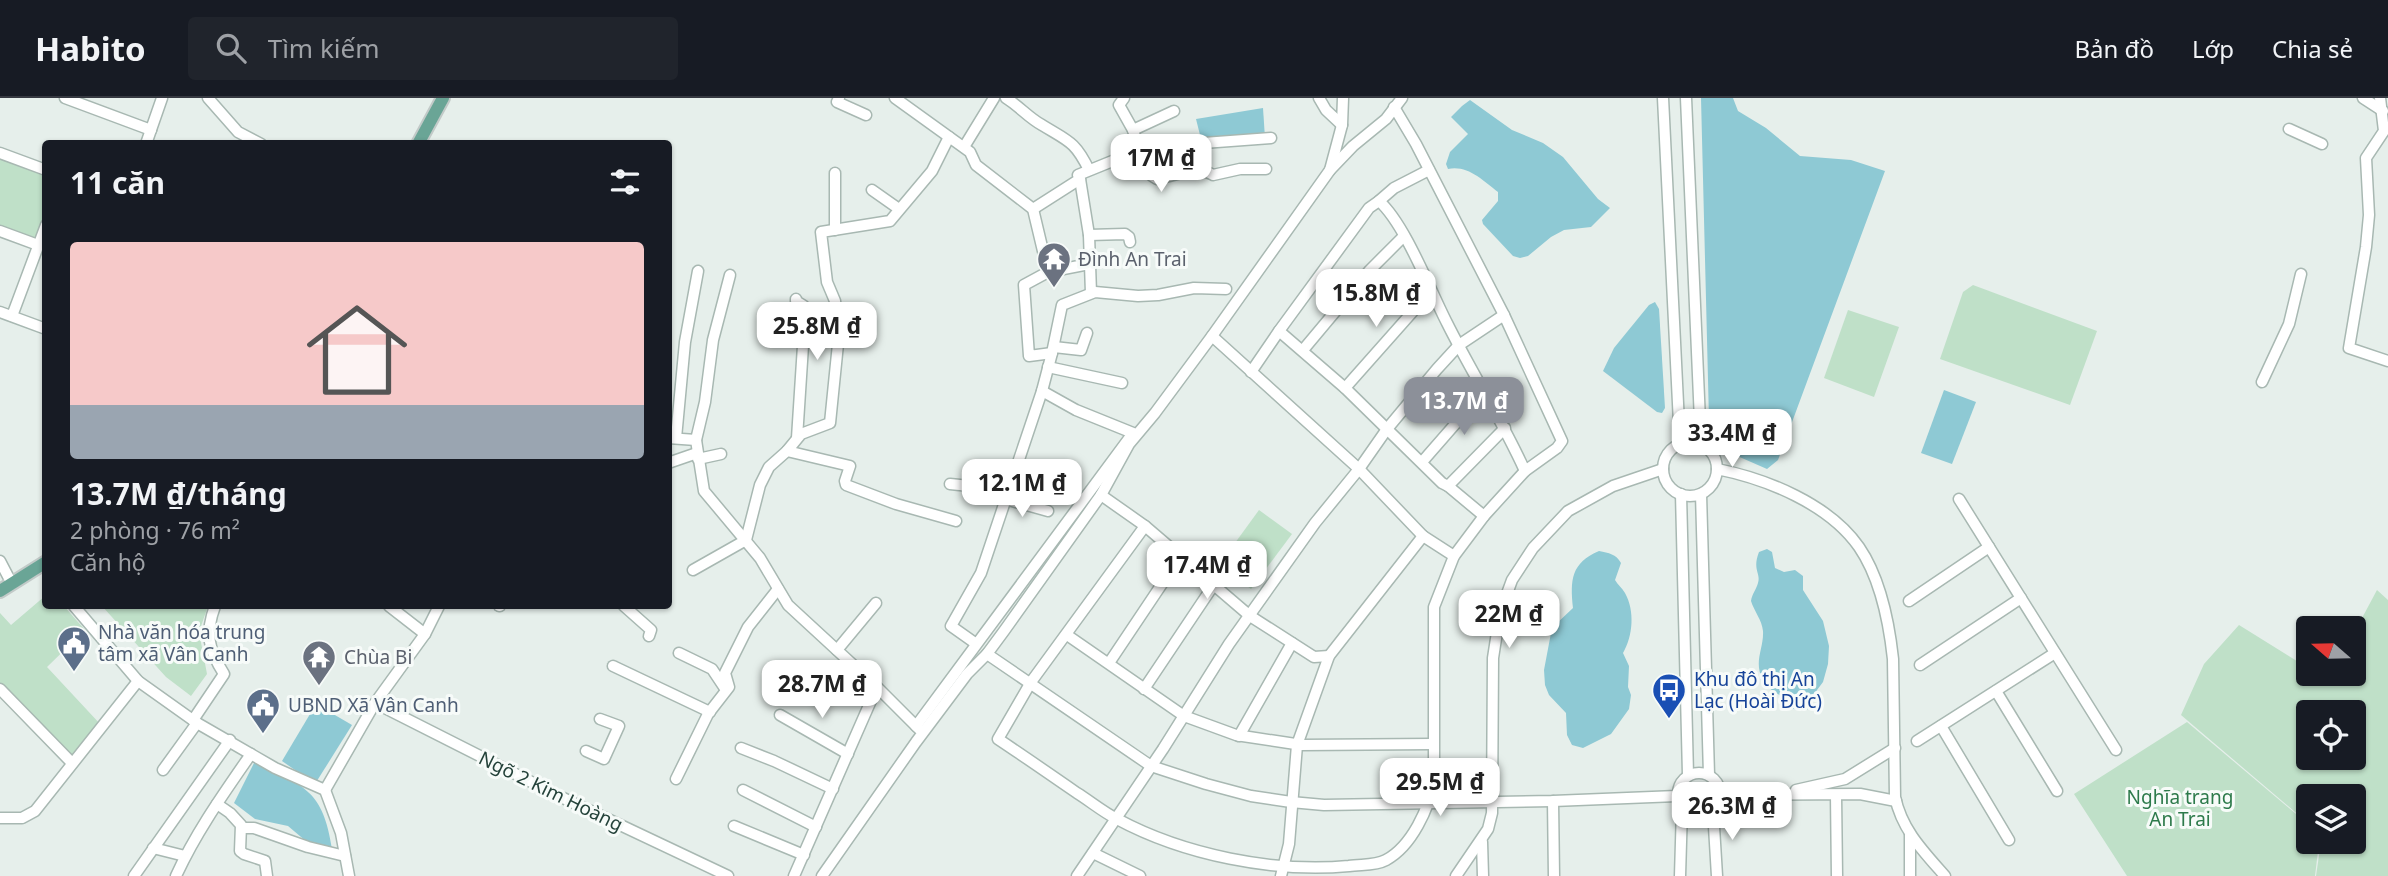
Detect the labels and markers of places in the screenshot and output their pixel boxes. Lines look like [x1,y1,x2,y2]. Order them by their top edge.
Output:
pin: 17M ₫ [1112,134,1210,194]
temple icon: Đình An Trai [1035,240,1073,289]
place label: Đình An Trai [1078,246,1187,272]
pin: 15.8M ₫ [1311,270,1441,329]
pin: 25.8M ₫ [752,302,882,362]
pin: 13.7M ₫ [1399,378,1529,437]
pin: 33.4M ₫ [1667,410,1797,469]
pin: 12.1M ₫ [957,460,1087,519]
pin: 17.4M ₫ [1142,542,1272,601]
pin: 22M ₫ [1460,590,1558,650]
place label: Nhà văn hóa trung tâm xã Vân Canh [98,619,266,667]
public building icon: Nhà văn hóa trung tâm xã Vân Canh [55,624,93,673]
temple icon: Chùa Bi [300,638,338,687]
place label: Chùa Bi [344,644,412,670]
pin: 28.7M ₫ [757,660,887,720]
place label: Khu đô thị An Lạc (Hoài Đức) [1694,666,1822,714]
bus stop icon: Khu đô thị An Lạc (Hoài Đức) [1650,671,1688,720]
public building icon: UBND Xã Vân Canh [244,686,282,735]
place label: UBND Xã Vân Canh [288,692,459,718]
pin: 29.5M ₫ [1375,758,1505,818]
pin: 26.3M ₫ [1667,782,1797,842]

